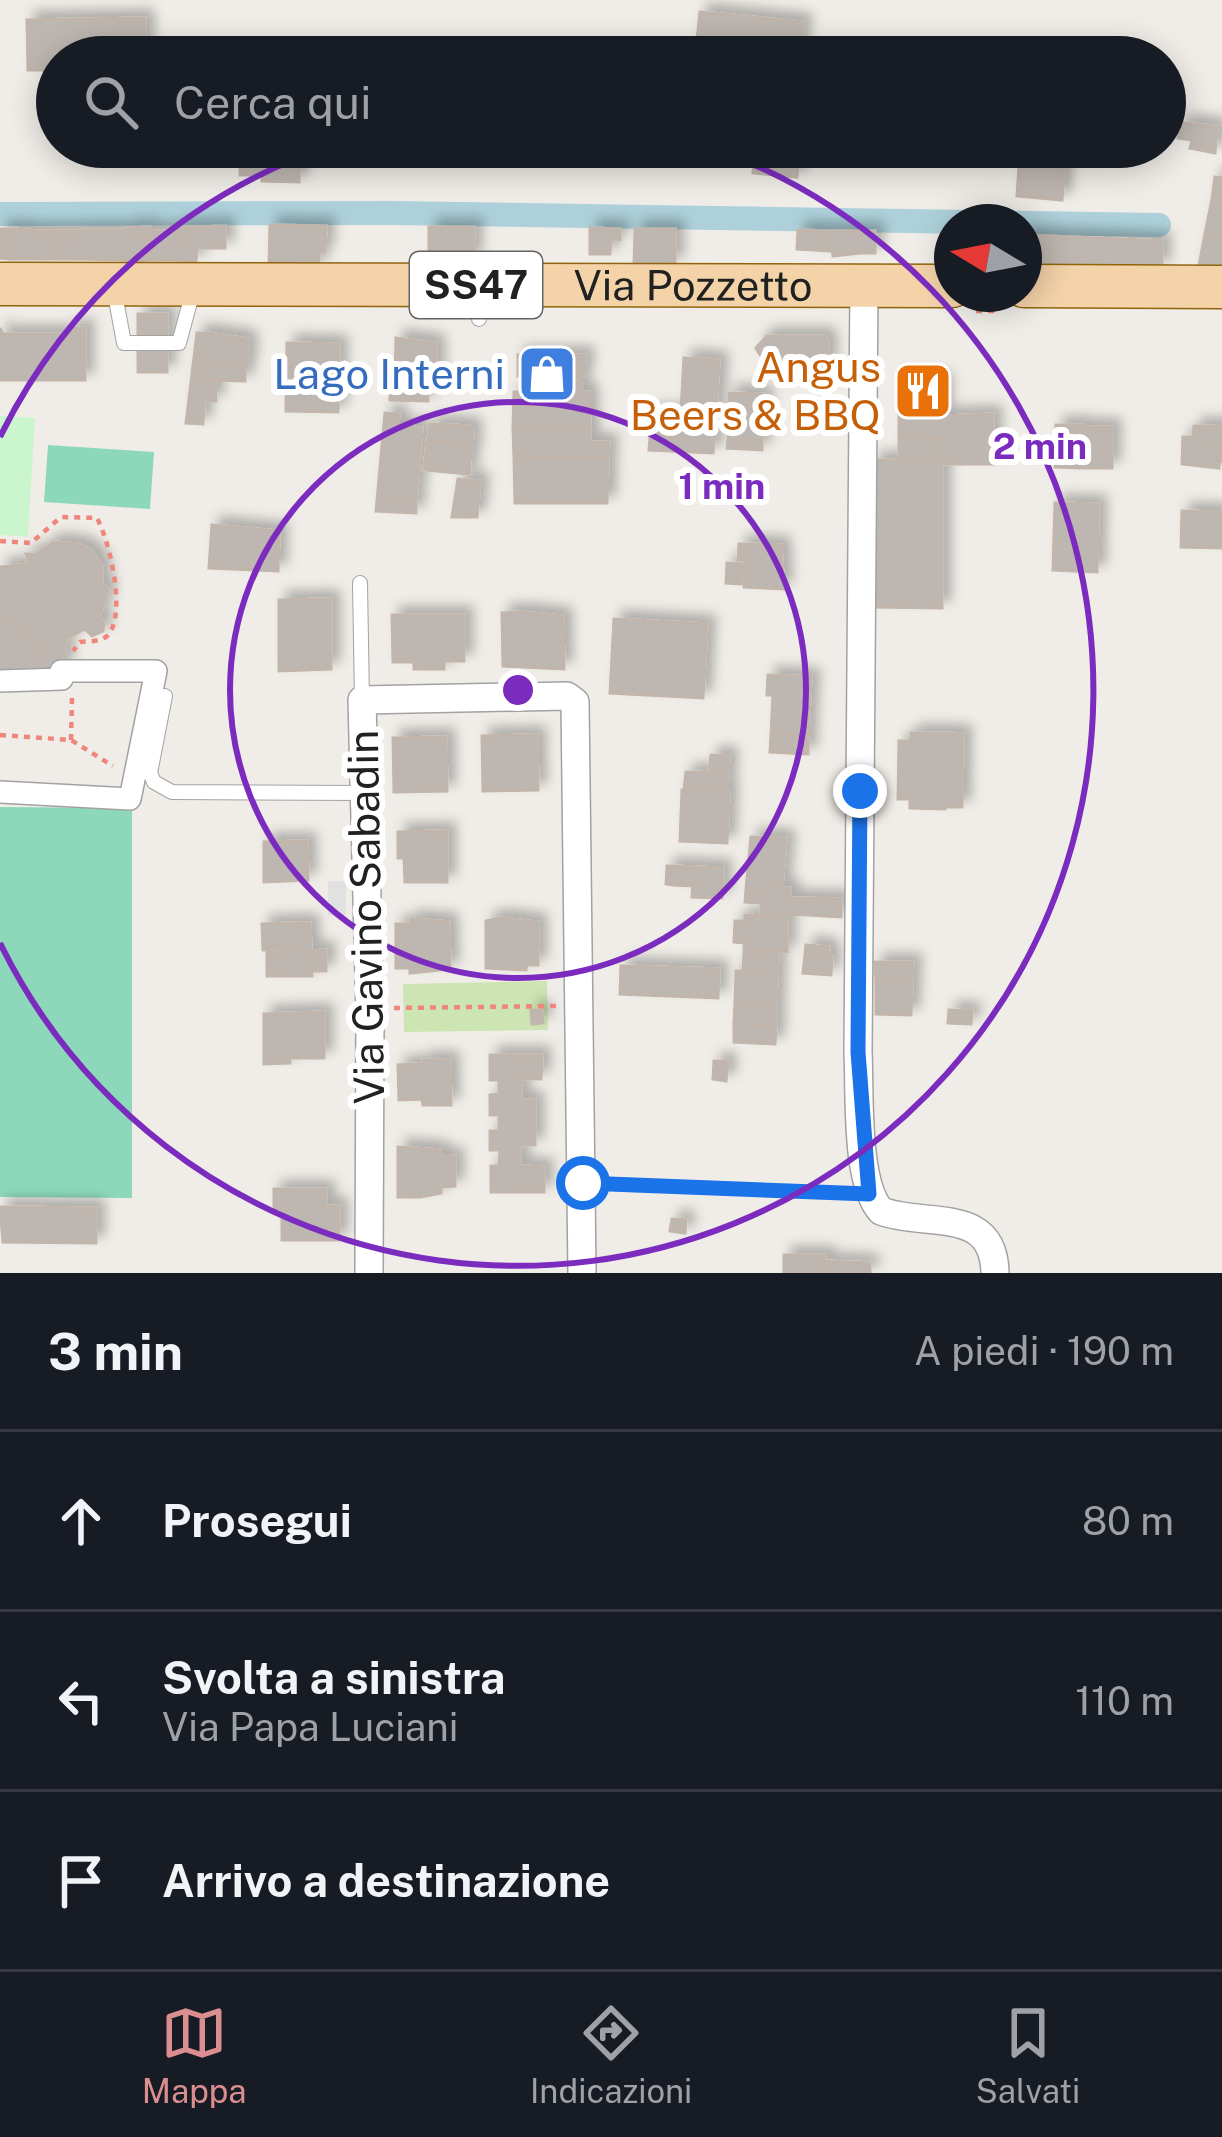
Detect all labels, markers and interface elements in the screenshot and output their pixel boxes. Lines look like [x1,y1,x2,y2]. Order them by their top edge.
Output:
search box [36,36,1186,168]
icon: search [78,69,144,135]
text: Cerca qui [174,76,371,129]
north arrow [934,204,1042,312]
road number: SS47 [410,252,542,318]
street label: Via Pozzetto [573,260,813,310]
place label: Angus Beers & BBQ [630,342,881,439]
shop icon: Lago Interni [516,343,578,405]
place label: Lago Interni [273,349,505,398]
restaurant icon: Angus Beers & BBQ [892,360,954,422]
text: 2 min [993,425,1087,467]
text: 1 min [679,465,765,507]
centre of rings [497,669,539,711]
street label: Via Gavino Sabadin [338,729,393,1105]
route end [833,764,887,818]
route start [556,1156,610,1210]
text: 3 min [48,1322,183,1381]
text: A piedi · 190 m [914,1328,1174,1374]
icon: ahead [48,1488,114,1554]
text: Prosegui [162,1494,352,1547]
text: 80 m [1082,1498,1174,1544]
text: Svolta a sinistra [162,1651,505,1704]
icon: left [48,1668,114,1734]
text: 110 m [1075,1678,1174,1724]
text: Via Papa Luciani [162,1704,459,1750]
icon: arrive [48,1848,114,1914]
text: Arrivo a destinazione [162,1854,610,1907]
tab: Mappa [142,2000,246,2110]
tab: Indicazioni [530,2000,692,2110]
tab: Salvati [976,2000,1080,2110]

